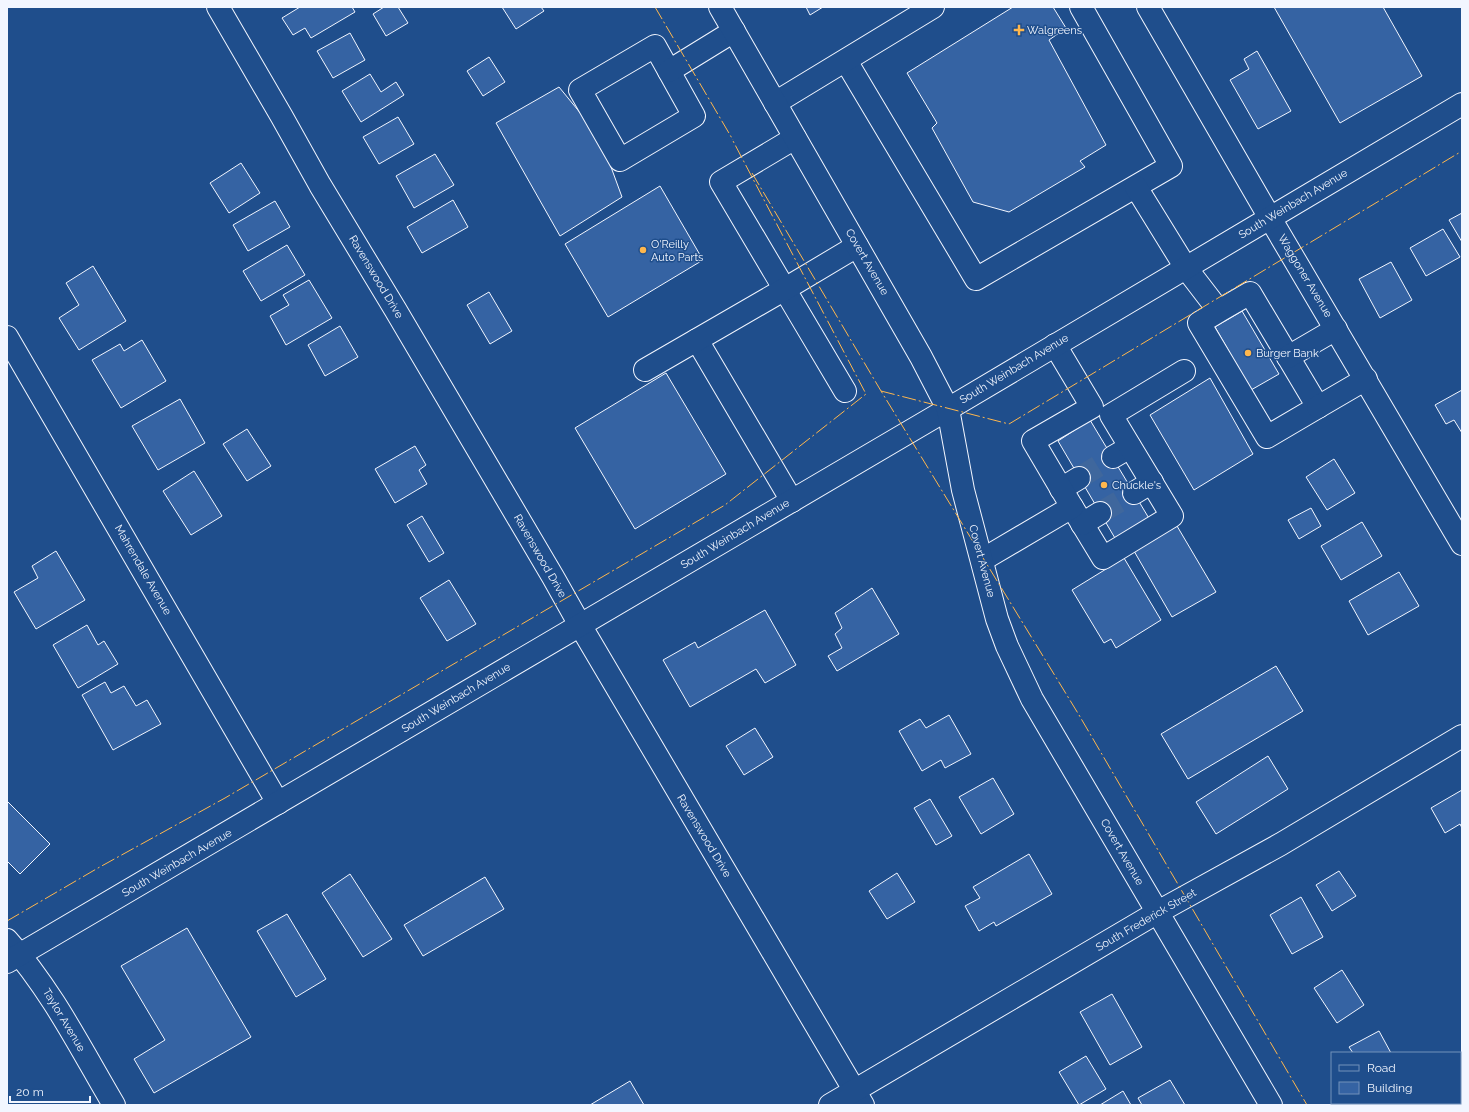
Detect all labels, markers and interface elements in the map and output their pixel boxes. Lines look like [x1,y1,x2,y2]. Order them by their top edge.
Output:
place label: Walgreens [1027,24,1082,37]
marker: Walgreens [1014,25,1024,35]
street label: South Weinbach Avenue [1236,166,1350,242]
street label: Covert Avenue [843,226,892,298]
street label: Waggoner Avenue [1275,232,1335,320]
street label: Ravenswood Drive [346,233,406,321]
place label: O'Reilly Auto Parts [651,238,703,264]
marker: O'Reilly Auto Parts [638,245,648,255]
street label: South Weinbach Avenue [957,331,1071,407]
place label: Burger Bank [1256,347,1319,360]
marker: Burger Bank [1243,348,1253,358]
place label: Chuckle's [1112,479,1161,492]
marker: Chuckle's [1099,480,1109,490]
street label: South Weinbach Avenue [678,496,792,572]
street label: Ravenswood Drive [511,512,569,601]
street label: Mahrendale Avenue [112,523,174,618]
street label: Covert Avenue [966,523,998,599]
street label: South Weinbach Avenue [399,660,513,736]
street label: Ravenswood Drive [674,792,734,880]
street label: Covert Avenue [1098,816,1147,888]
street label: South Weinbach Avenue [120,826,235,900]
street label: South Frederick Street [1094,886,1199,954]
street label: Taylor Avenue [40,986,88,1054]
legend [1331,1052,1461,1104]
text: Road [1367,1061,1396,1075]
scale bar [10,1078,90,1104]
text: Building [1367,1081,1413,1095]
text: 20 m [16,1085,44,1099]

